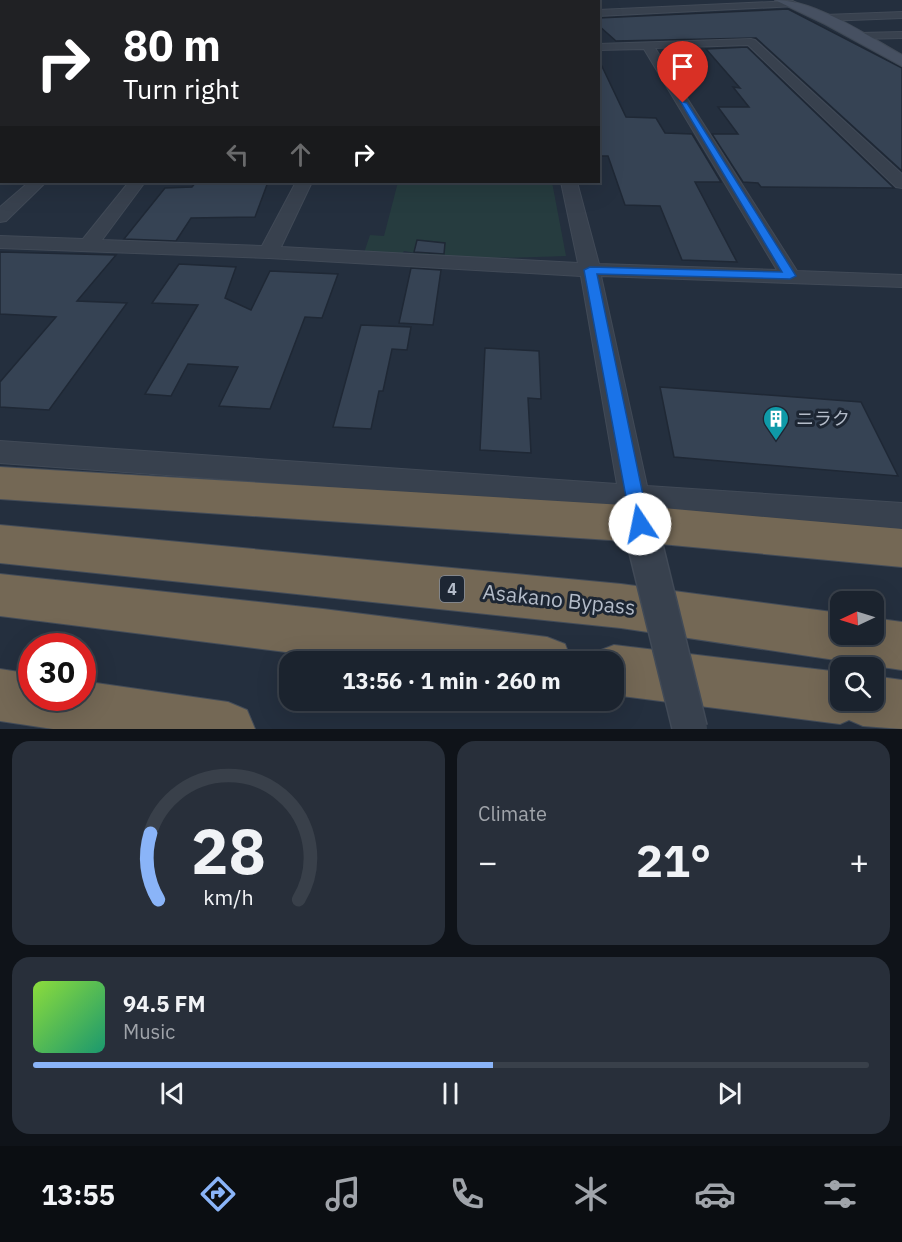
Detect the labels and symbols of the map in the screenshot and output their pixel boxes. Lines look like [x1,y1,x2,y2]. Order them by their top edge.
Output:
pin [657,41,708,103]
building icon: ニラク [761,404,791,442]
place label: ニラク [796,407,850,430]
position arrow [608,492,672,556]
road number: 4 [440,576,464,602]
street label: Asakano Bypass [481,577,637,621]
north arrow [830,591,884,645]
speed limit sign: 30 [18,633,96,711]

